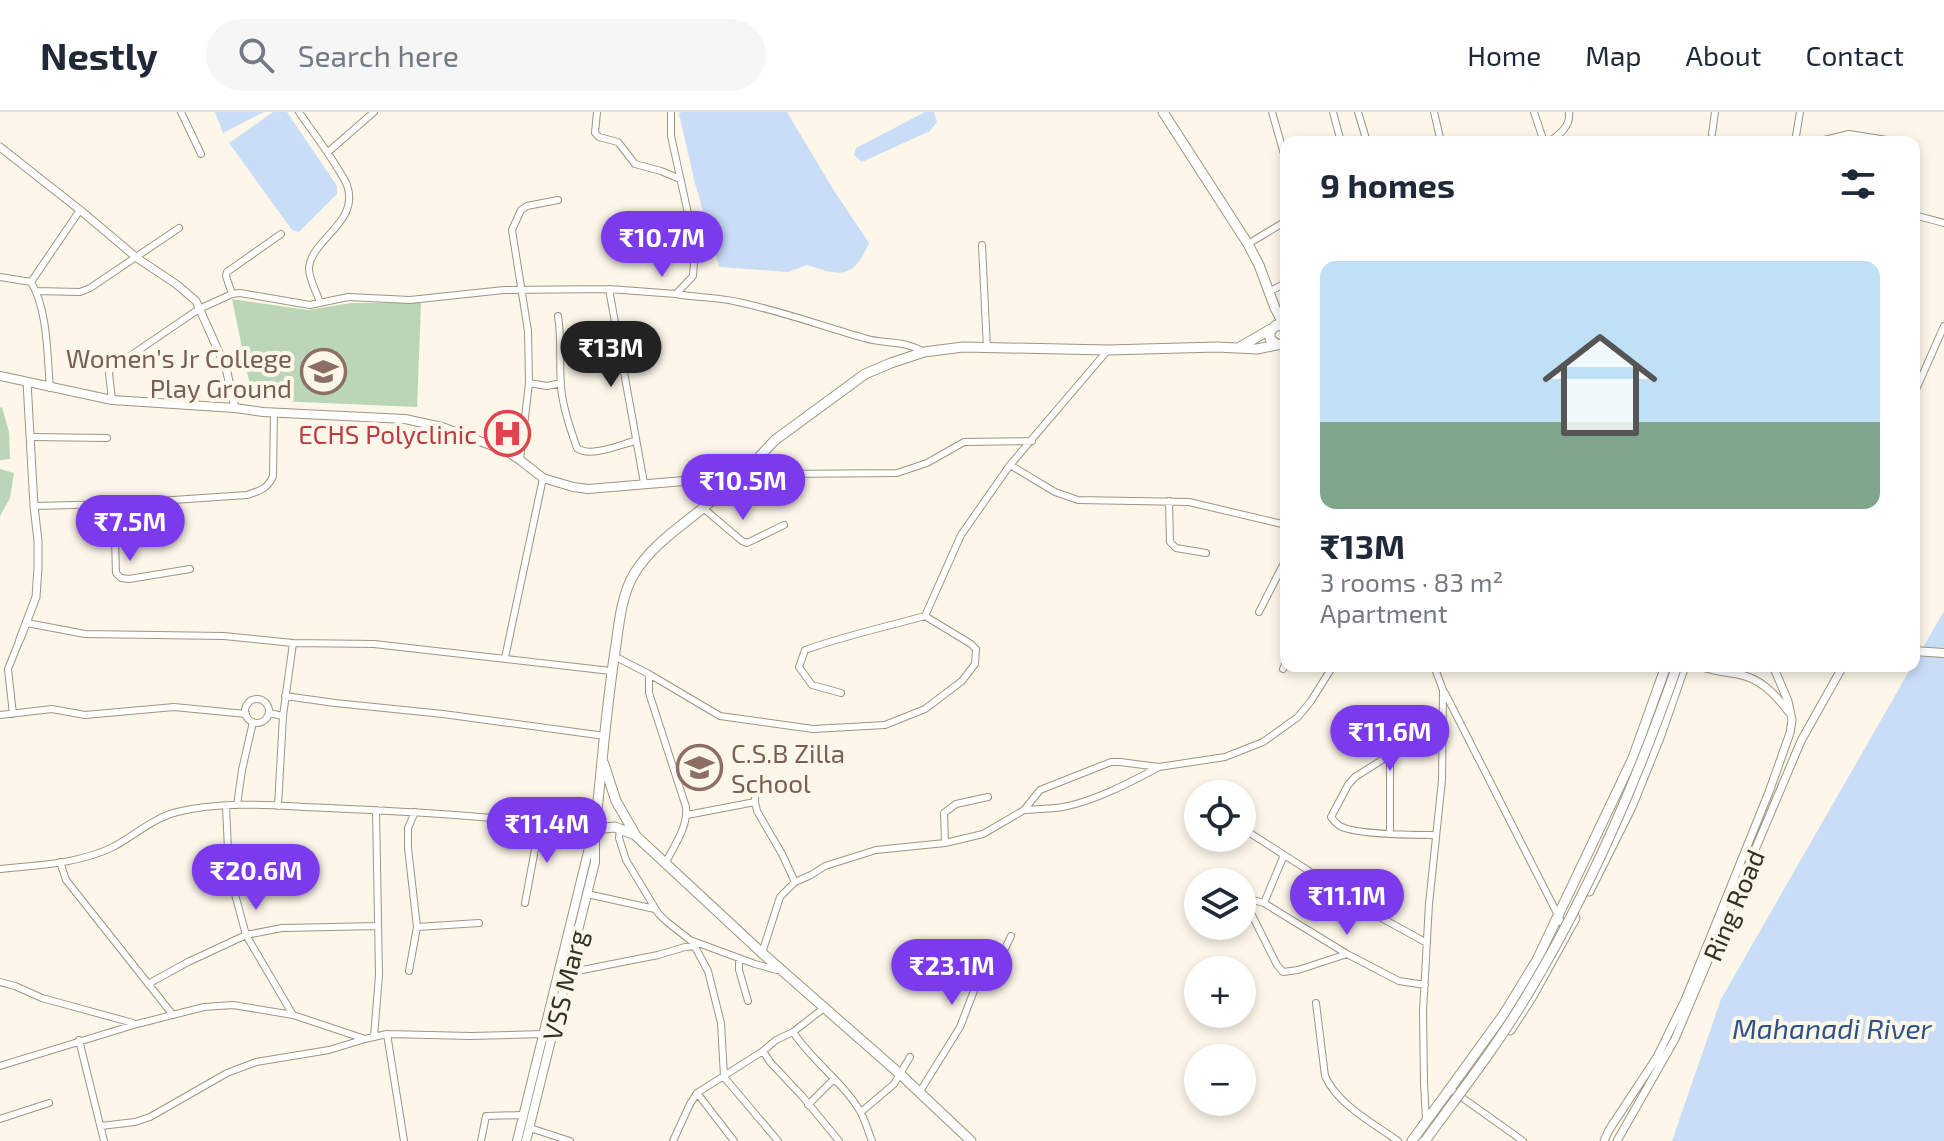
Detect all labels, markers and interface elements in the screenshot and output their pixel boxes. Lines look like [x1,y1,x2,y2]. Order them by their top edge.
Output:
search box [206,19,766,91]
text: Nestly [40,32,158,78]
icon: search [234,33,278,77]
text: Search here [298,37,459,73]
text: Home [1467,38,1541,72]
text: Map [1585,38,1642,72]
text: About [1686,38,1761,72]
text: Contact [1805,38,1904,72]
icon: filters [1836,162,1880,206]
text: 9 homes [1320,164,1455,205]
pin: ₹10.7M [597,211,727,279]
text: ₹10.7M [619,221,705,252]
icon: home [1528,313,1672,457]
pin: ₹13M [564,321,658,389]
text: ₹13M [578,331,644,362]
place label: Women's Jr College Play Ground [66,342,292,403]
school or university icon: Women's Jr College Play Ground [299,348,347,396]
hospital icon: ECHS Polyclinic [484,409,532,457]
place label: ECHS Polyclinic [298,418,477,449]
pin: ₹10.5M [678,454,808,522]
text: ₹10.5M [699,464,787,495]
pin: ₹7.5M [74,495,186,563]
text: ₹7.5M [94,505,166,536]
text: ₹13M [1320,525,1405,566]
text: 3 rooms · 83 m² [1320,566,1503,597]
text: Apartment [1320,597,1448,628]
pin: ₹11.6M [1325,705,1455,773]
text: ₹11.6M [1348,715,1432,746]
place label: C.S.B Zilla School [731,737,845,798]
school or university icon: C.S.B Zilla School [676,743,724,791]
map controls [1184,780,1256,1116]
button: locate [1184,780,1256,852]
pin: ₹11.4M [482,797,612,865]
text: ₹11.4M [505,807,589,838]
pin: ₹20.6M [191,844,321,912]
street label: Ring Road [1696,845,1770,965]
text: ₹20.6M [210,854,302,885]
button: layers [1184,868,1256,940]
pin: ₹11.1M [1282,869,1412,937]
text: ₹11.1M [1308,879,1386,910]
street label: VSS Marg [535,927,593,1043]
pin: ₹23.1M [887,939,1017,1007]
text: ₹23.1M [909,949,995,980]
button: + [1184,956,1256,1028]
water label: Mahanadi River [1732,1011,1933,1045]
button: − [1184,1044,1256,1116]

